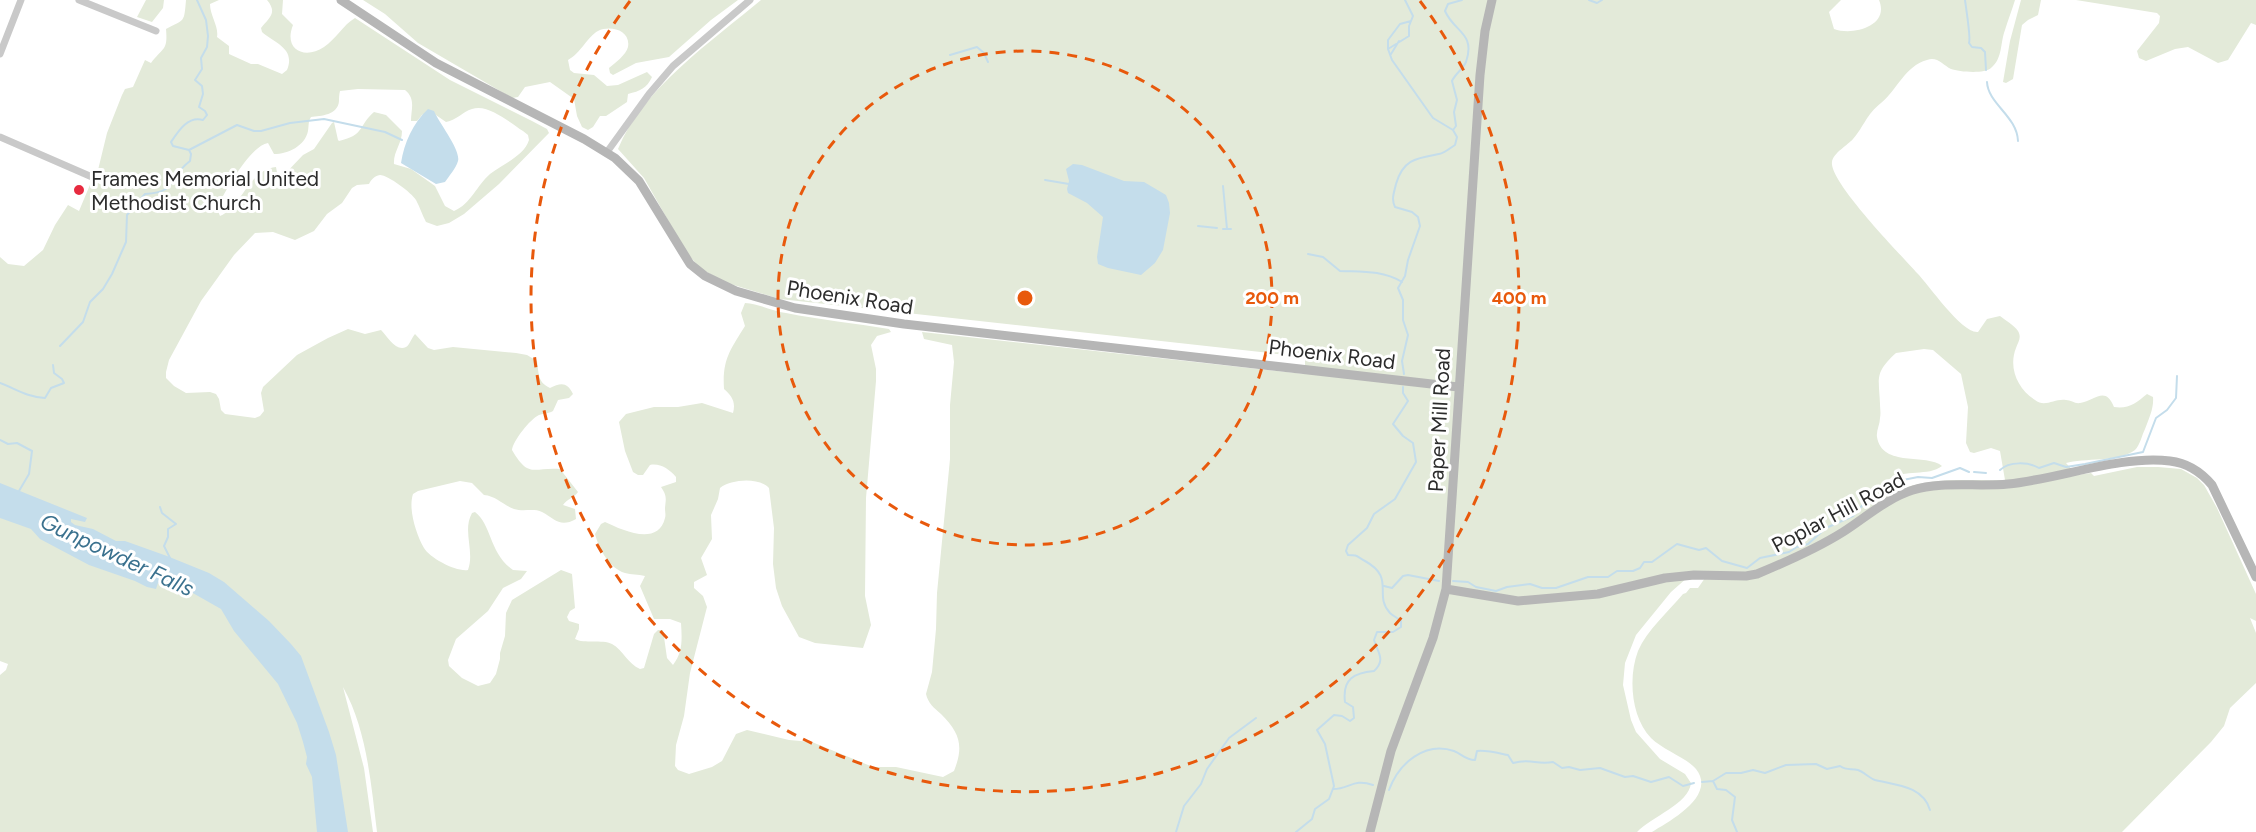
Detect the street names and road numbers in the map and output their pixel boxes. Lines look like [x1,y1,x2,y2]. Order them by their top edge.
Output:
street label: Phoenix Road [785,275,915,319]
street label: Phoenix Road [1267,334,1397,374]
street label: Paper Mill Road [1423,347,1455,493]
street label: Poplar Hill Road [1767,466,1909,558]

